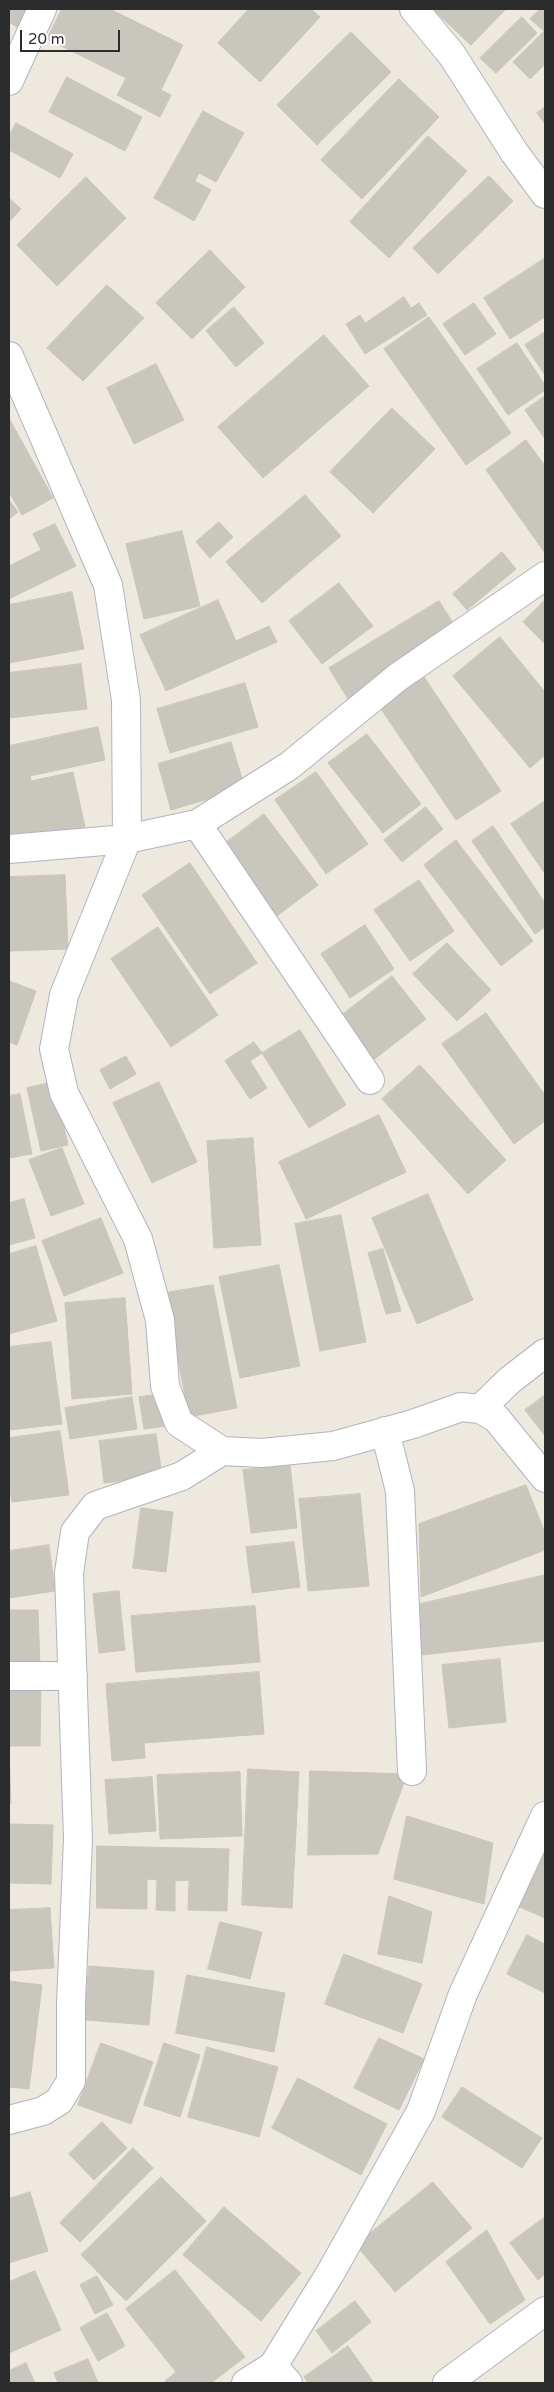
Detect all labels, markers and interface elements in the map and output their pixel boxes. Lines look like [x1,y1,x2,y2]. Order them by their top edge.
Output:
scale bar [22,20,122,52]
text: 20 m [28,30,65,48]

